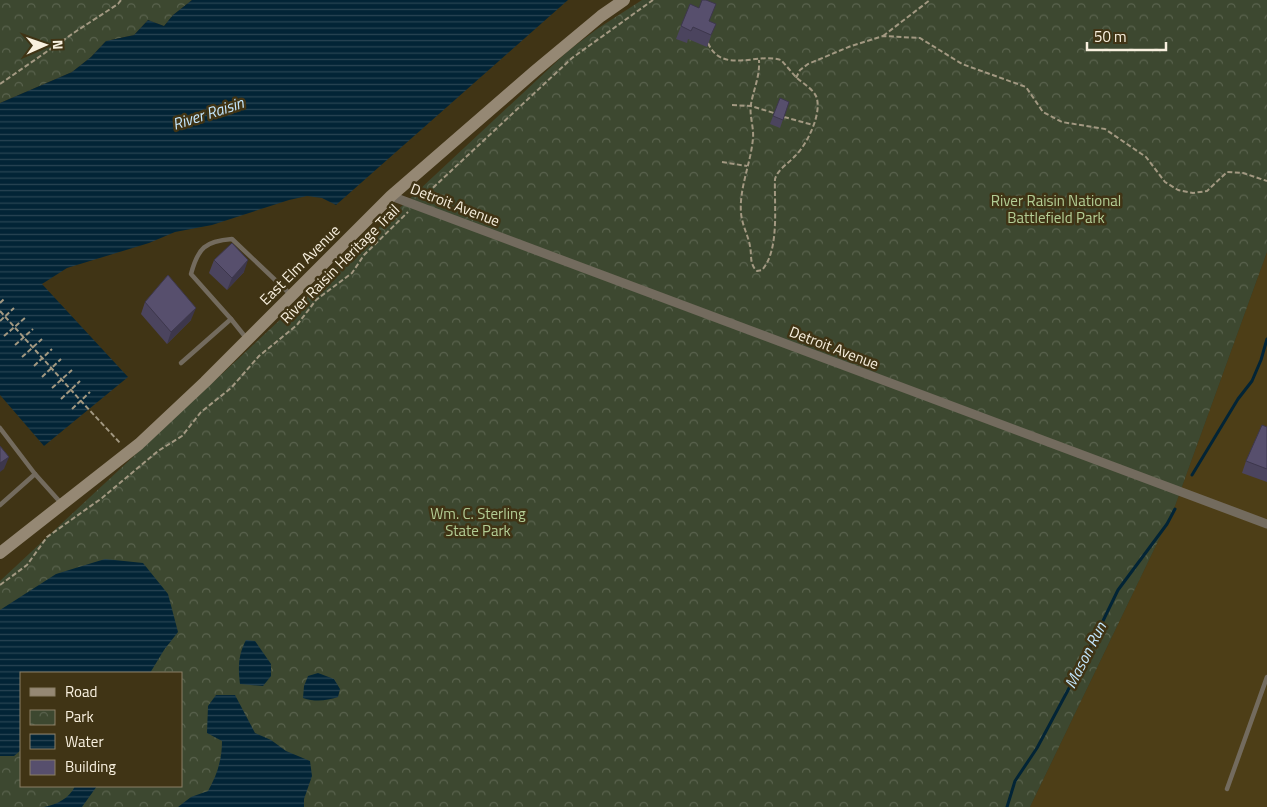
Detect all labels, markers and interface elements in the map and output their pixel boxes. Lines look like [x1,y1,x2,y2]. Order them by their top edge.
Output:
north arrow [20,20,70,70]
scale bar [1087,20,1166,52]
text: 50 m [1094,25,1127,48]
text: N [48,39,69,50]
water label: River Raisin [169,90,248,136]
street label: Detroit Avenue [407,177,503,232]
park label: River Raisin National Battlefield Park [991,189,1121,229]
street label: River Raisin Heritage Trail [275,199,405,329]
street label: East Elm Avenue [254,219,345,310]
street label: Detroit Avenue [786,320,882,375]
park label: Wm. C. Sterling State Park [430,502,526,542]
water label: Mason Run [1058,617,1112,692]
legend [20,672,182,787]
text: Road [65,680,97,703]
text: Park [65,705,94,728]
text: Water [65,730,104,753]
text: Building [65,755,116,778]

